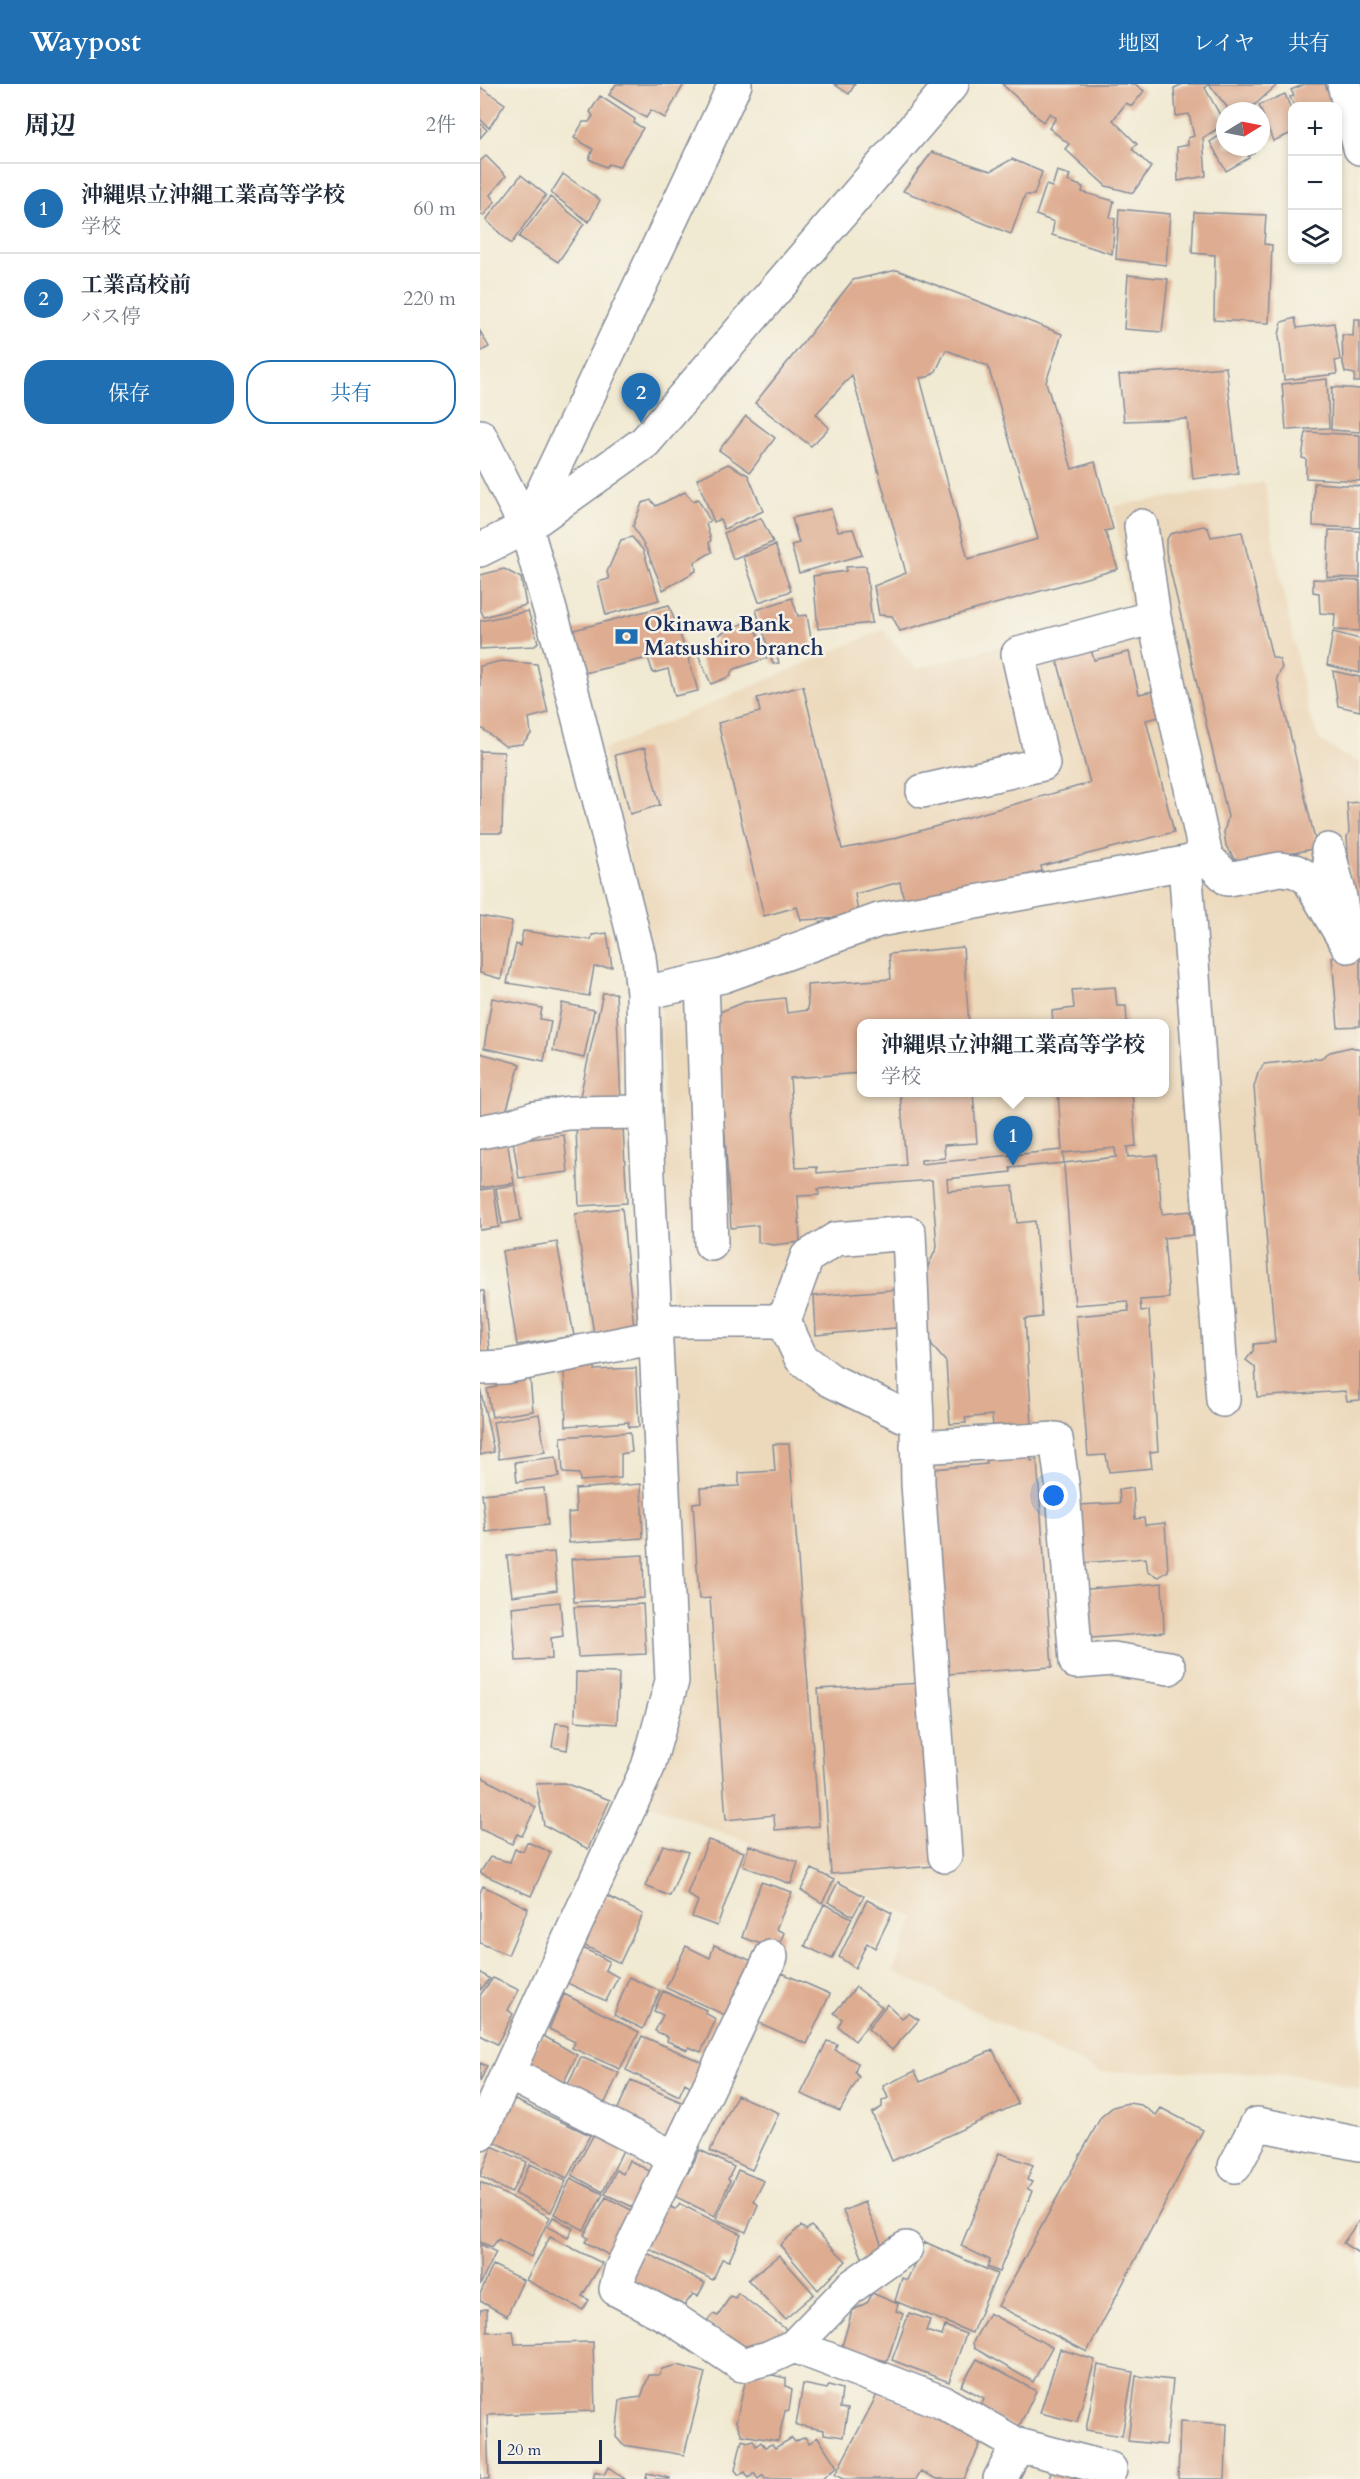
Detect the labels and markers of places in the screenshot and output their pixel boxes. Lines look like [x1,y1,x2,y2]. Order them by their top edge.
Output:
pin: 2 [622,374,660,423]
place label: Okinawa Bank Matsushiro branch [644,610,823,663]
bank icon: Okinawa Bank Matsushiro branch [613,623,639,649]
pin: 1 [994,1116,1032,1166]

